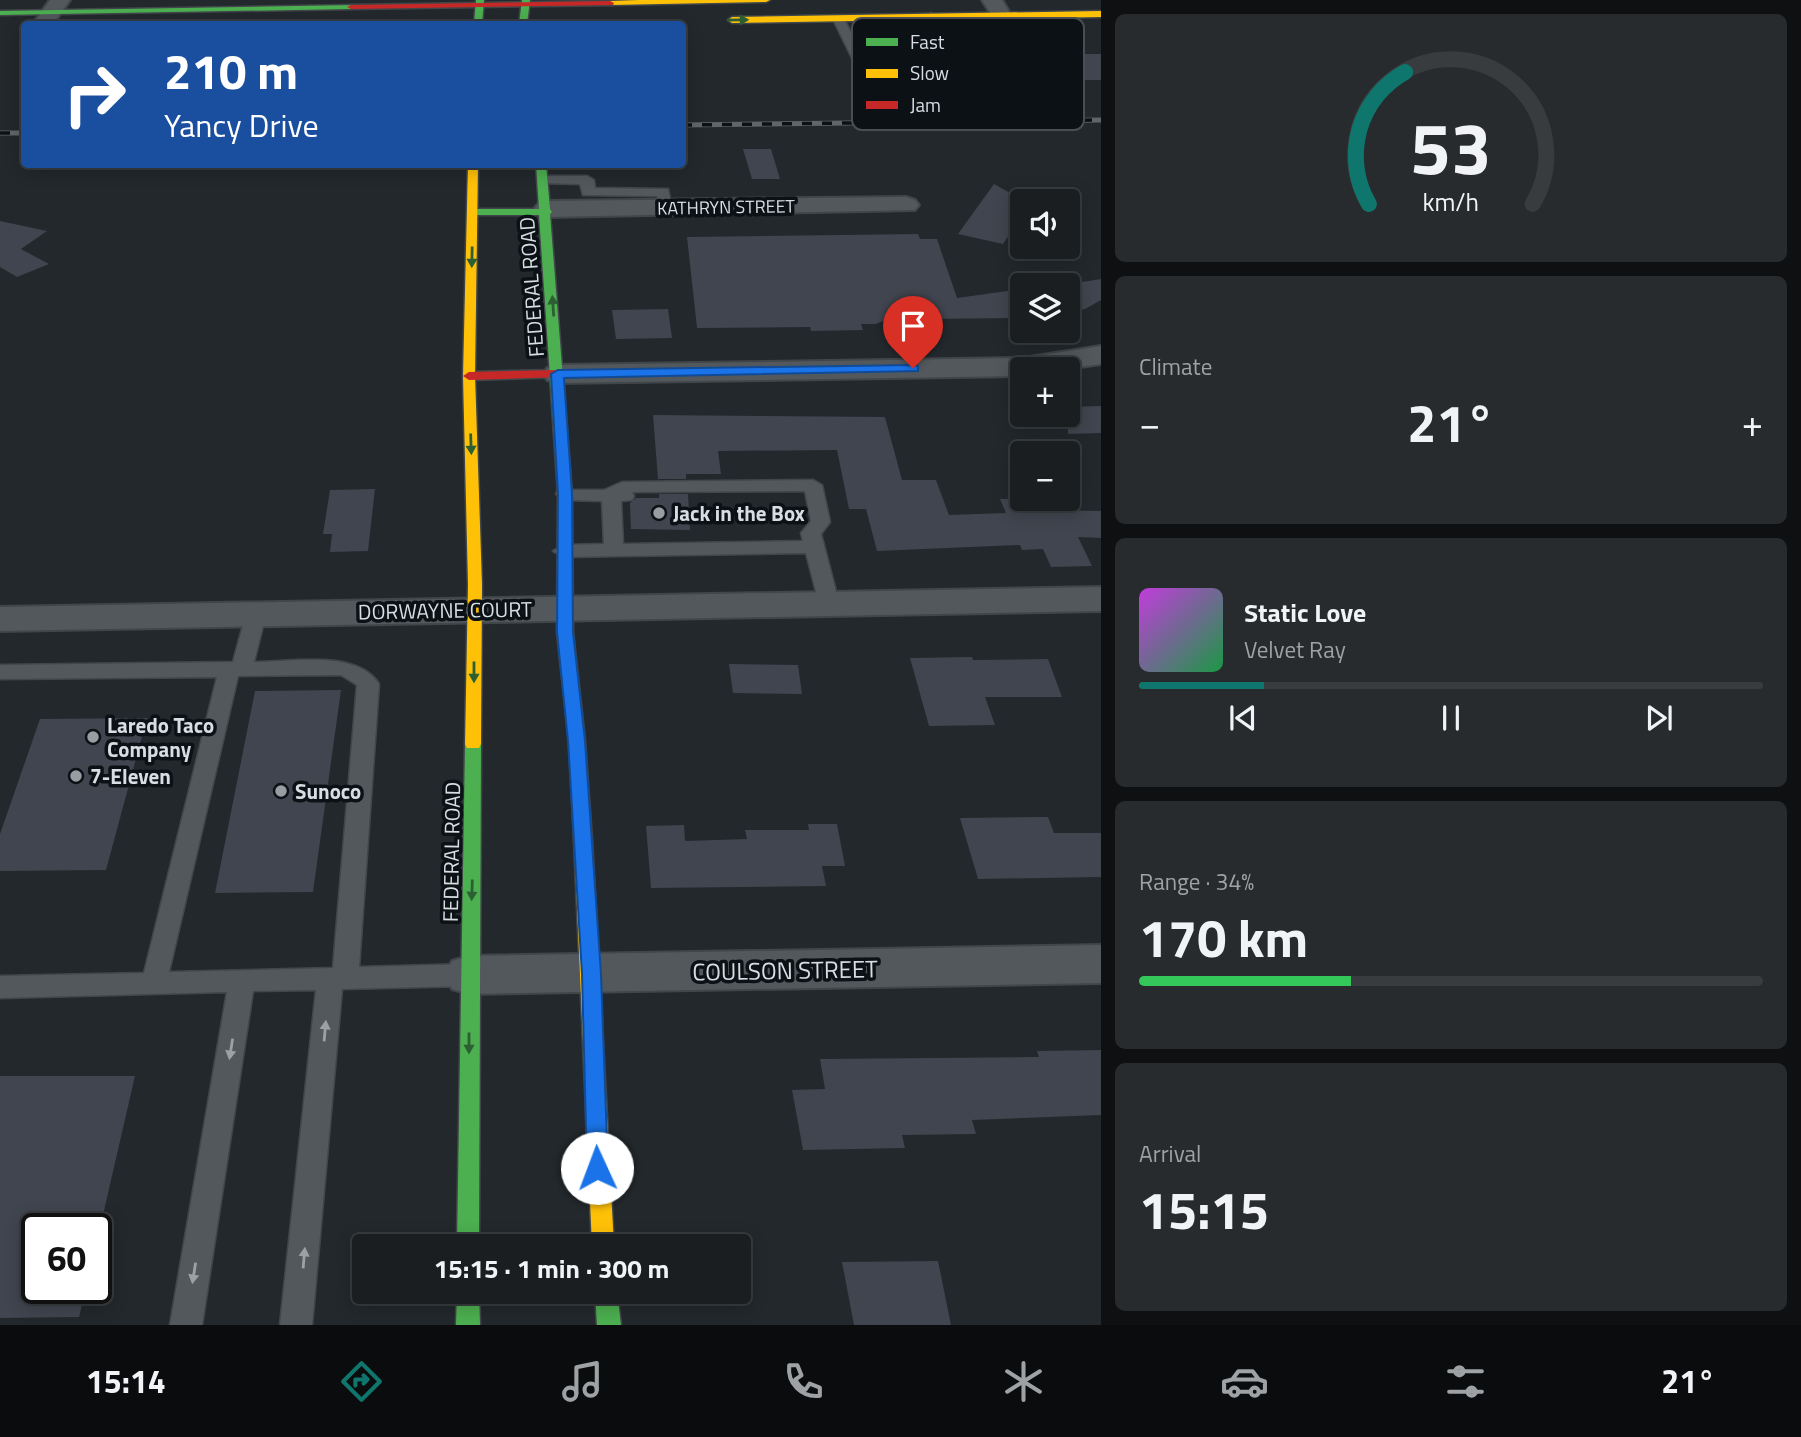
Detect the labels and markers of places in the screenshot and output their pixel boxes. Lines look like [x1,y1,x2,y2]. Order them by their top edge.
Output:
pin [883,296,943,368]
place label: Jack in the Box [673,497,805,529]
marker: Jack in the Box [651,505,667,521]
place label: Laredo Taco Company [107,709,214,765]
marker: Laredo Taco Company [85,729,101,745]
place label: 7-Eleven [90,760,171,792]
marker: 7-Eleven [68,768,84,784]
place label: Sunoco [295,775,361,807]
marker: Sunoco [273,783,289,799]

